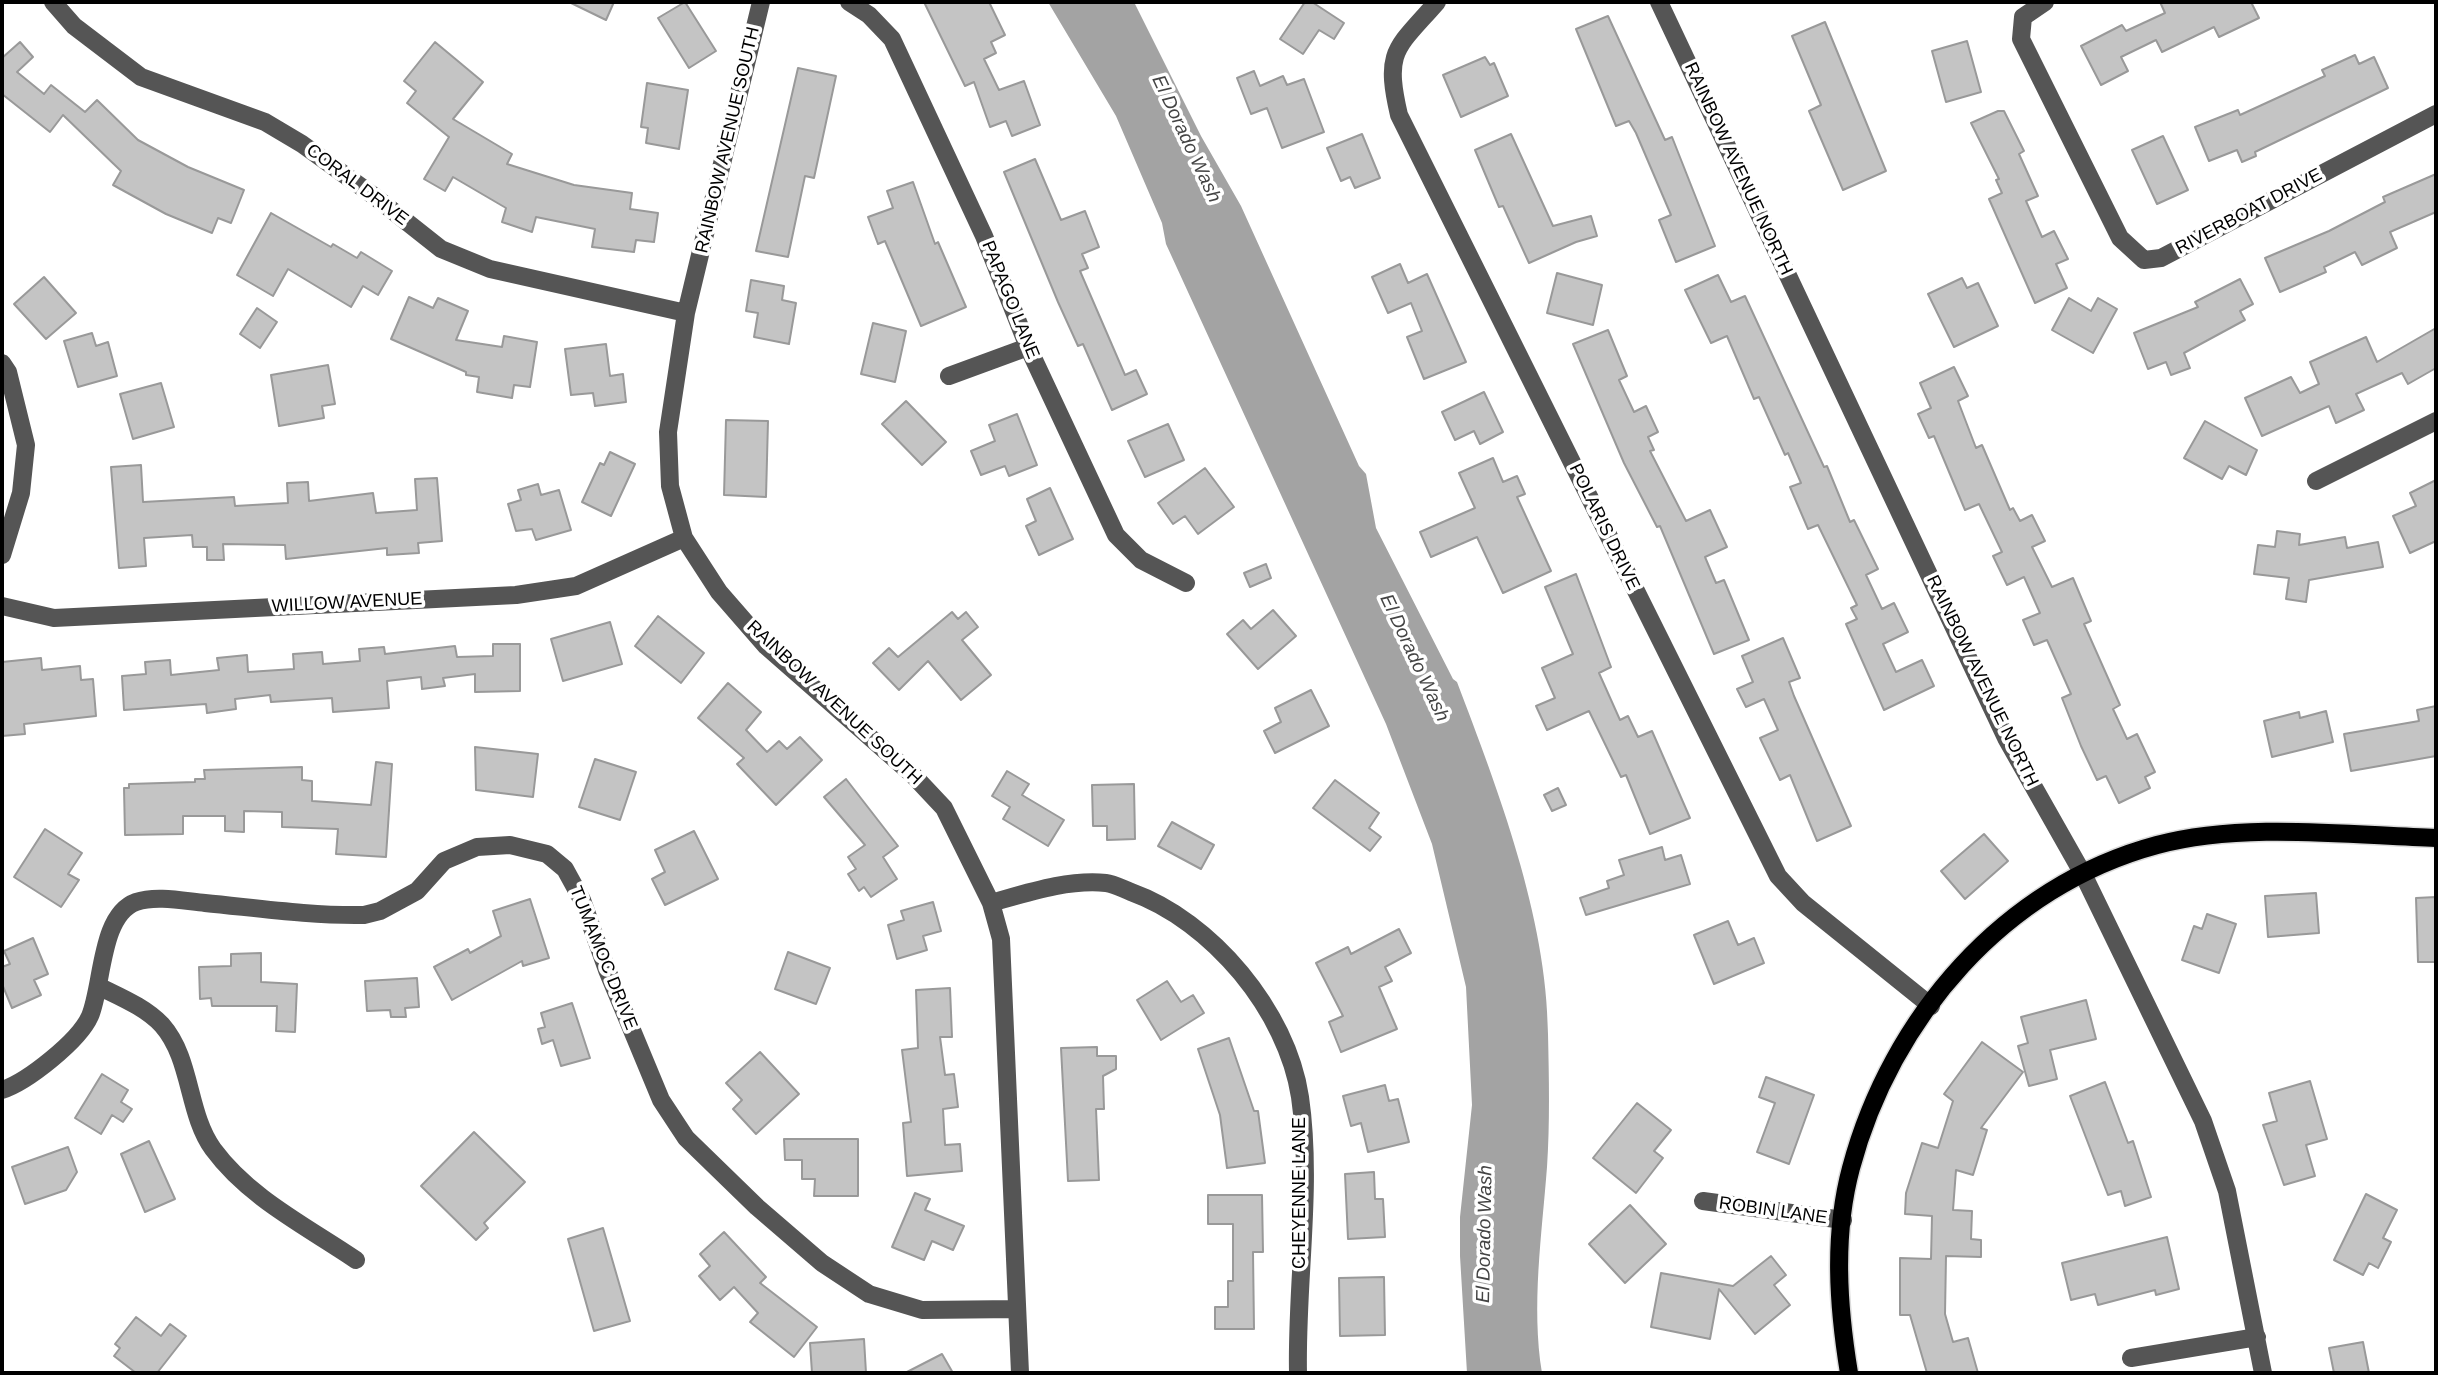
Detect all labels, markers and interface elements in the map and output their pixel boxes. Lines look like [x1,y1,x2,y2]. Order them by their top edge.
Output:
street label: RAINBOW AVENUE SOUTH [691,25,765,255]
street label: RAINBOW AVENUE NORTH [1679,59,1797,279]
water label: El Dorado Wash [1147,72,1225,206]
street label: CORAL DRIVE [302,140,412,230]
street label: RIVERBOAT DRIVE [2172,164,2326,260]
street label: PAPAGO LANE [977,238,1043,362]
street label: POLARIS DRIVE [1564,460,1644,594]
street label: RAINBOW AVENUE NORTH [1921,572,2043,790]
street label: WILLOW AVENUE [271,588,423,618]
water label: El Dorado Wash [1375,591,1453,725]
street label: RAINBOW AVENUE SOUTH [742,616,926,790]
street label: TUMAMOC DRIVE [564,883,642,1033]
street label: CHEYENNE LANE [1289,1117,1311,1269]
water label: El Dorado Wash [1472,1165,1498,1303]
street label: ROBIN LANE [1718,1193,1828,1229]

